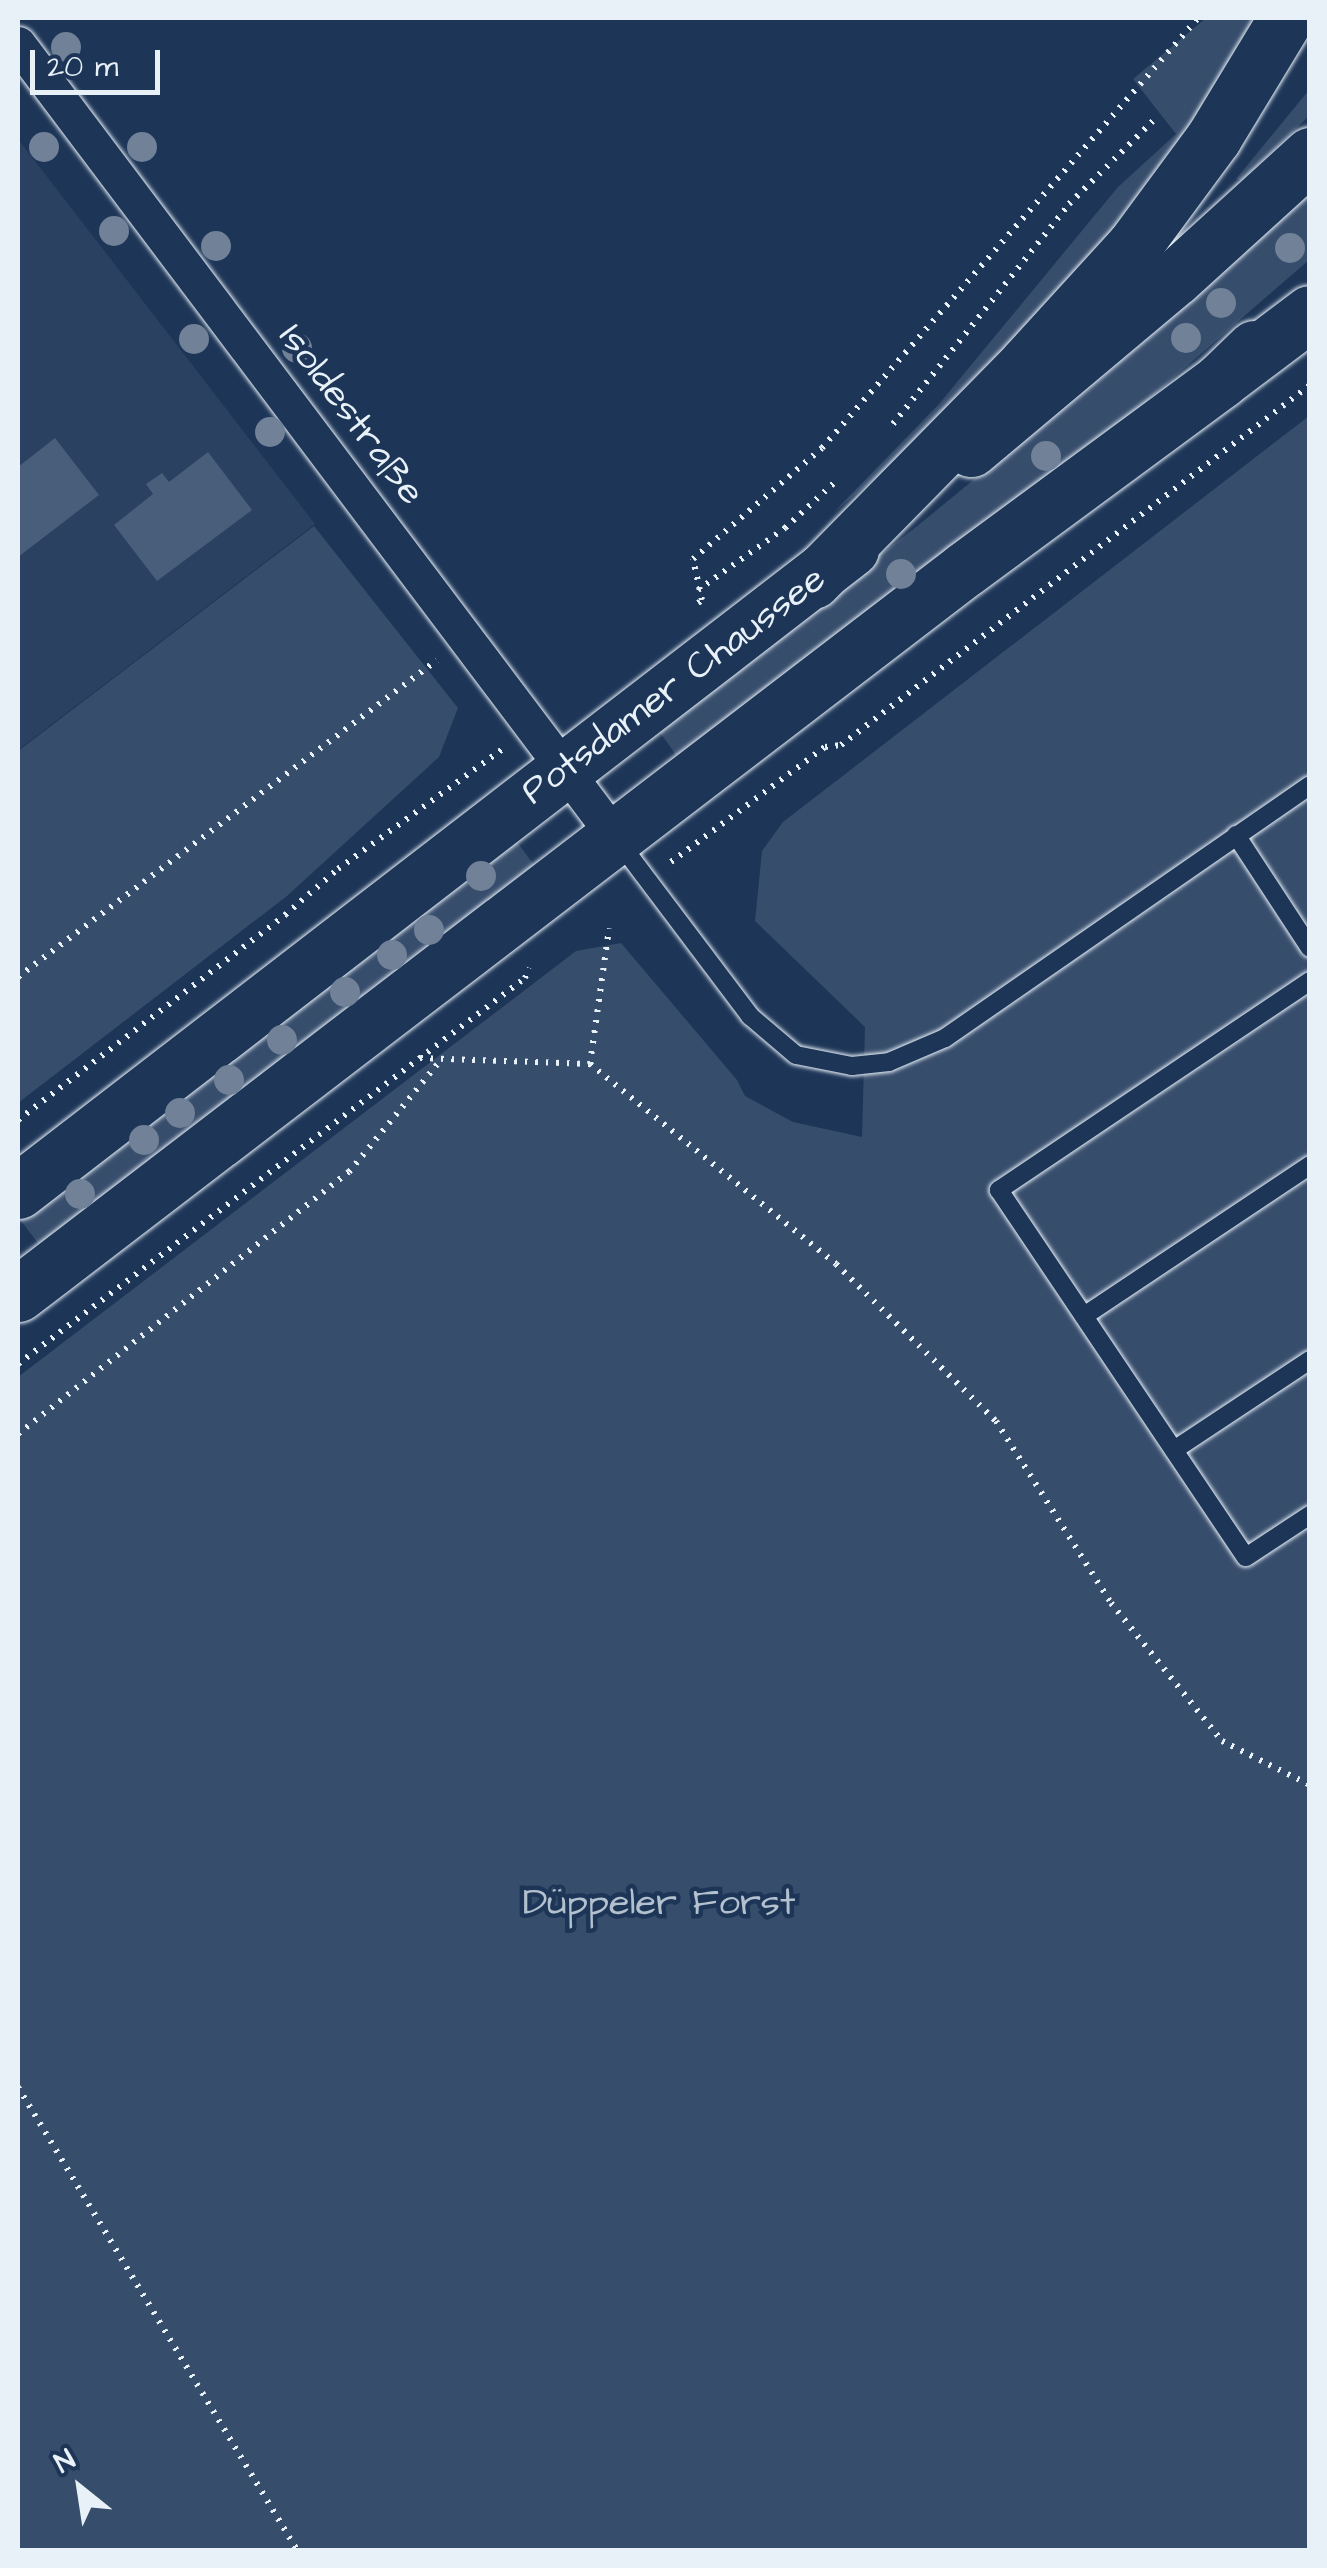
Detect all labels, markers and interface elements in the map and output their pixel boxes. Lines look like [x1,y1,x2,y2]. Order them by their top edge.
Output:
scale bar [35,30,165,92]
text: 20 m [47,46,118,88]
street label: Isoldestraße [268,316,434,514]
street label: Potsdamer Chaussee [513,557,835,815]
park label: Düppeler Forst [523,1881,795,1927]
north arrow [30,2438,130,2538]
text: N [47,2440,82,2483]

